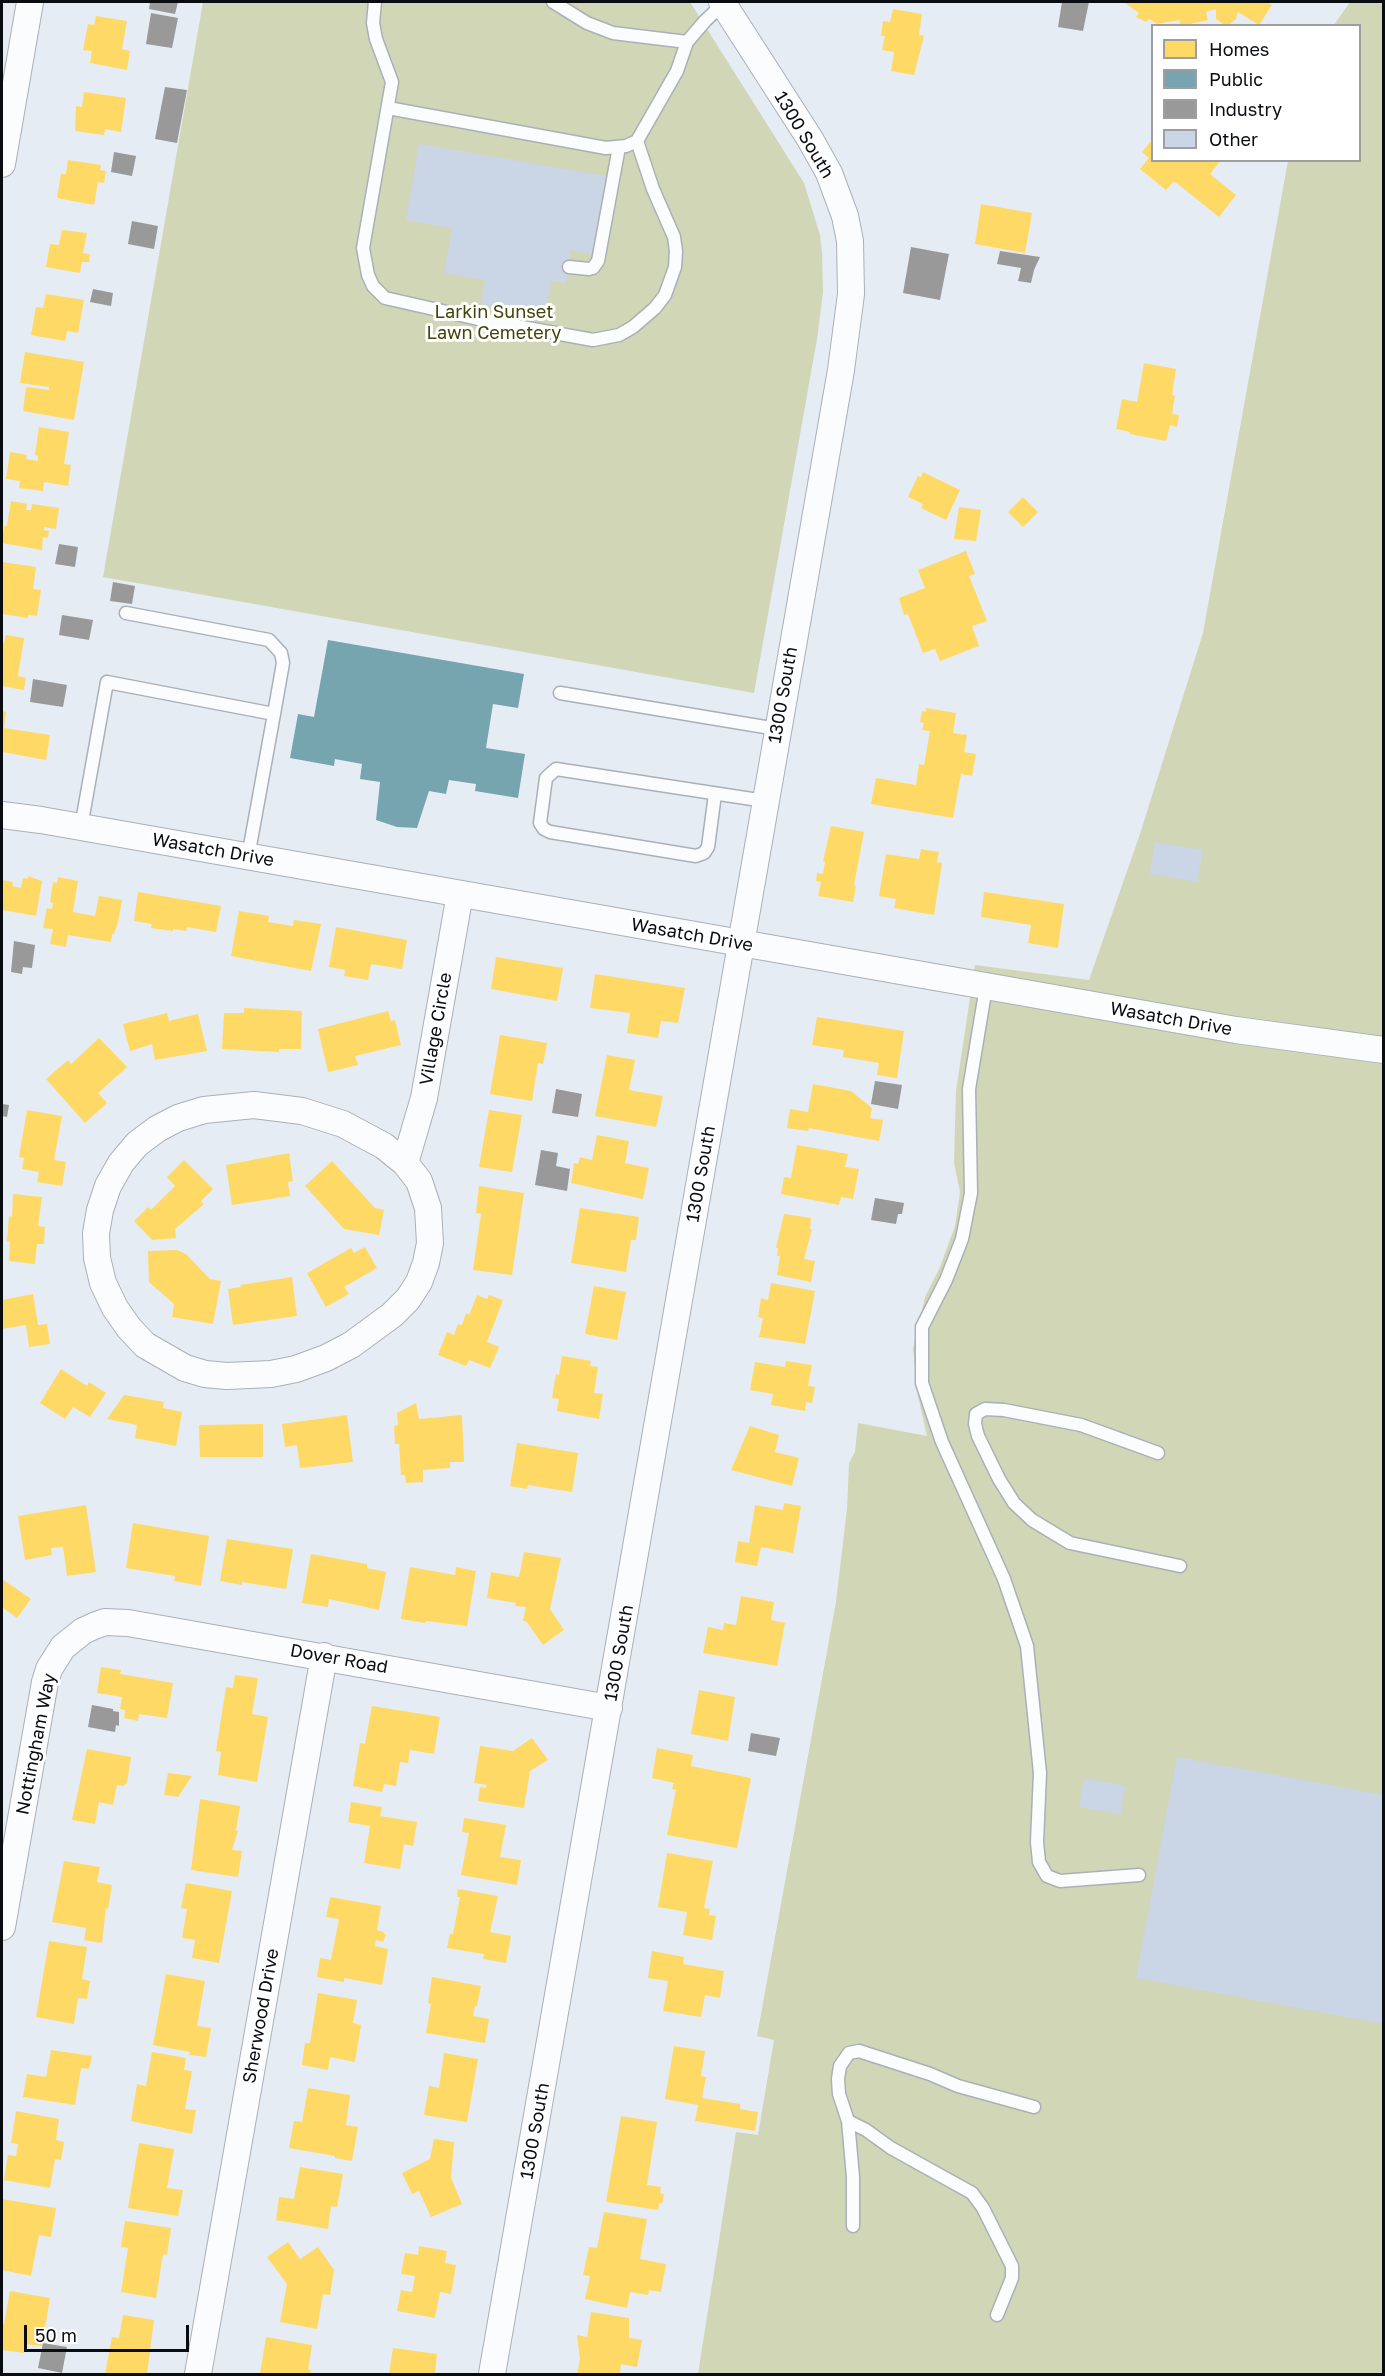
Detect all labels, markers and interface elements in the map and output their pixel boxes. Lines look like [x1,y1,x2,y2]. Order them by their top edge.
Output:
legend [1151,24,1361,162]
text: Homes [1209,38,1269,60]
text: Public [1209,68,1263,90]
street label: 1300 South [770,88,838,182]
text: Industry [1209,98,1282,120]
text: Other [1209,128,1258,150]
park label: Larkin Sunset Lawn Cemetery [427,301,561,344]
street label: 1300 South [764,645,802,745]
street label: Wasatch Drive [150,829,276,871]
street label: Wasatch Drive [629,914,755,956]
street label: Village Circle [415,971,457,1087]
street label: Wasatch Drive [1108,998,1234,1040]
street label: 1300 South [682,1124,720,1224]
street label: 1300 South [600,1603,638,1703]
street label: Dover Road [288,1640,390,1678]
street label: Nottingham Way [12,1671,60,1817]
street label: Sherwood Drive [239,1947,283,2085]
street label: 1300 South [516,2081,554,2181]
scale bar [27,2313,192,2351]
text: 50 m [35,2324,77,2346]

